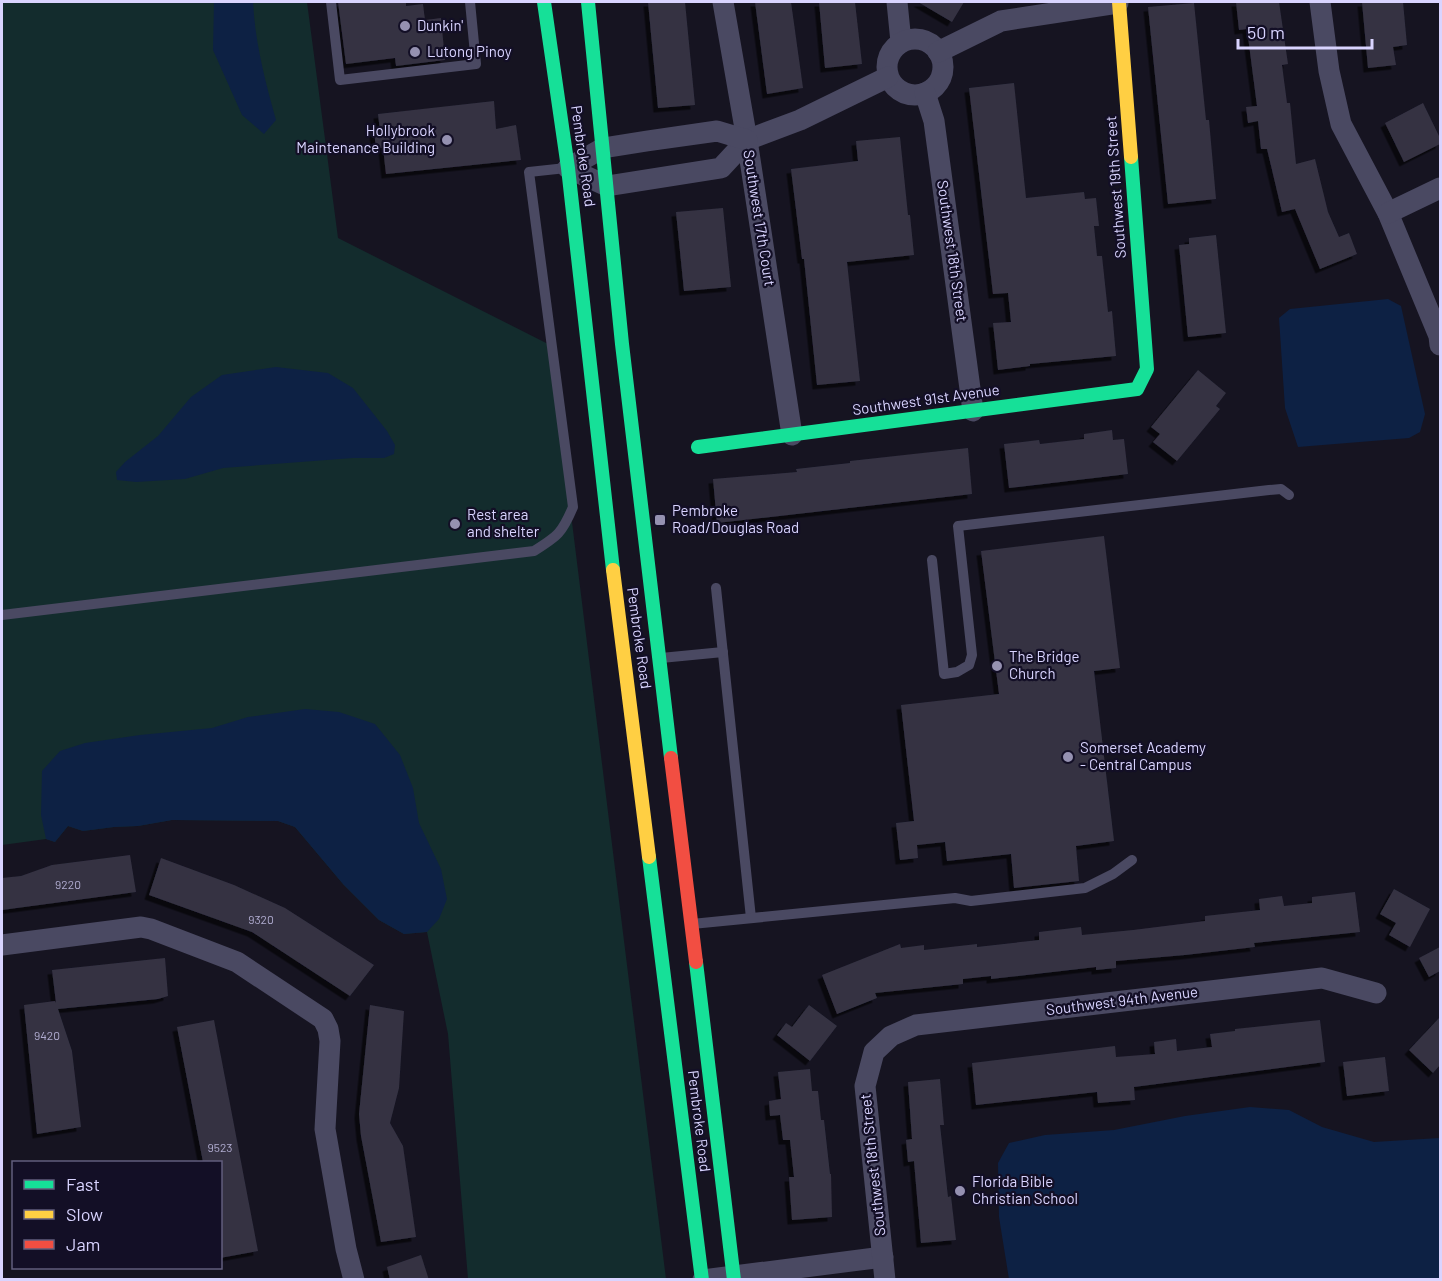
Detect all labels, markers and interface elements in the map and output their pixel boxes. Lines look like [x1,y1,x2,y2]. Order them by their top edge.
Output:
scale bar [1238,12,1372,50]
place label: Dunkin' [417,16,463,34]
marker: Dunkin' [398,19,412,33]
text: 50 m [1247,21,1285,43]
place label: Lutong Pinoy [427,42,512,60]
marker: Lutong Pinoy [408,45,422,59]
street label: Pembroke Road [568,104,600,208]
street label: Southwest 19th Street [1101,115,1129,259]
place label: Hollybrook Maintenance Building [296,121,435,156]
marker: Hollybrook Maintenance Building [440,133,454,147]
street label: Southwest 17th Court [740,148,780,287]
street label: Southwest 18th Street [934,179,972,323]
street label: Southwest 91st Avenue [851,380,1001,418]
place label: Pembroke Road/Douglas Road [672,501,799,536]
place label: Rest area and shelter [467,505,540,540]
marker: Pembroke Road/Douglas Road [653,513,667,527]
marker: Rest area and shelter [448,517,462,531]
street label: Pembroke Road [624,586,656,690]
place label: The Bridge Church [1009,647,1079,682]
marker: The Bridge Church [990,659,1004,673]
place label: Somerset Academy - Central Campus [1080,738,1206,773]
marker: Somerset Academy - Central Campus [1061,750,1075,764]
house number: 9220 [55,877,81,891]
house number: 9320 [248,912,274,926]
street label: Southwest 94th Avenue [1045,982,1199,1018]
house number: 9420 [34,1028,60,1042]
street label: Pembroke Road [685,1069,715,1173]
street label: Southwest 18th Street [856,1093,888,1237]
house number: 9523 [208,1140,232,1154]
legend [12,1161,222,1269]
place label: Florida Bible Christian School [972,1172,1078,1207]
text: Fast [66,1173,100,1195]
marker: Florida Bible Christian School [953,1184,967,1198]
text: Slow [66,1203,103,1225]
text: Jam [66,1233,100,1255]

